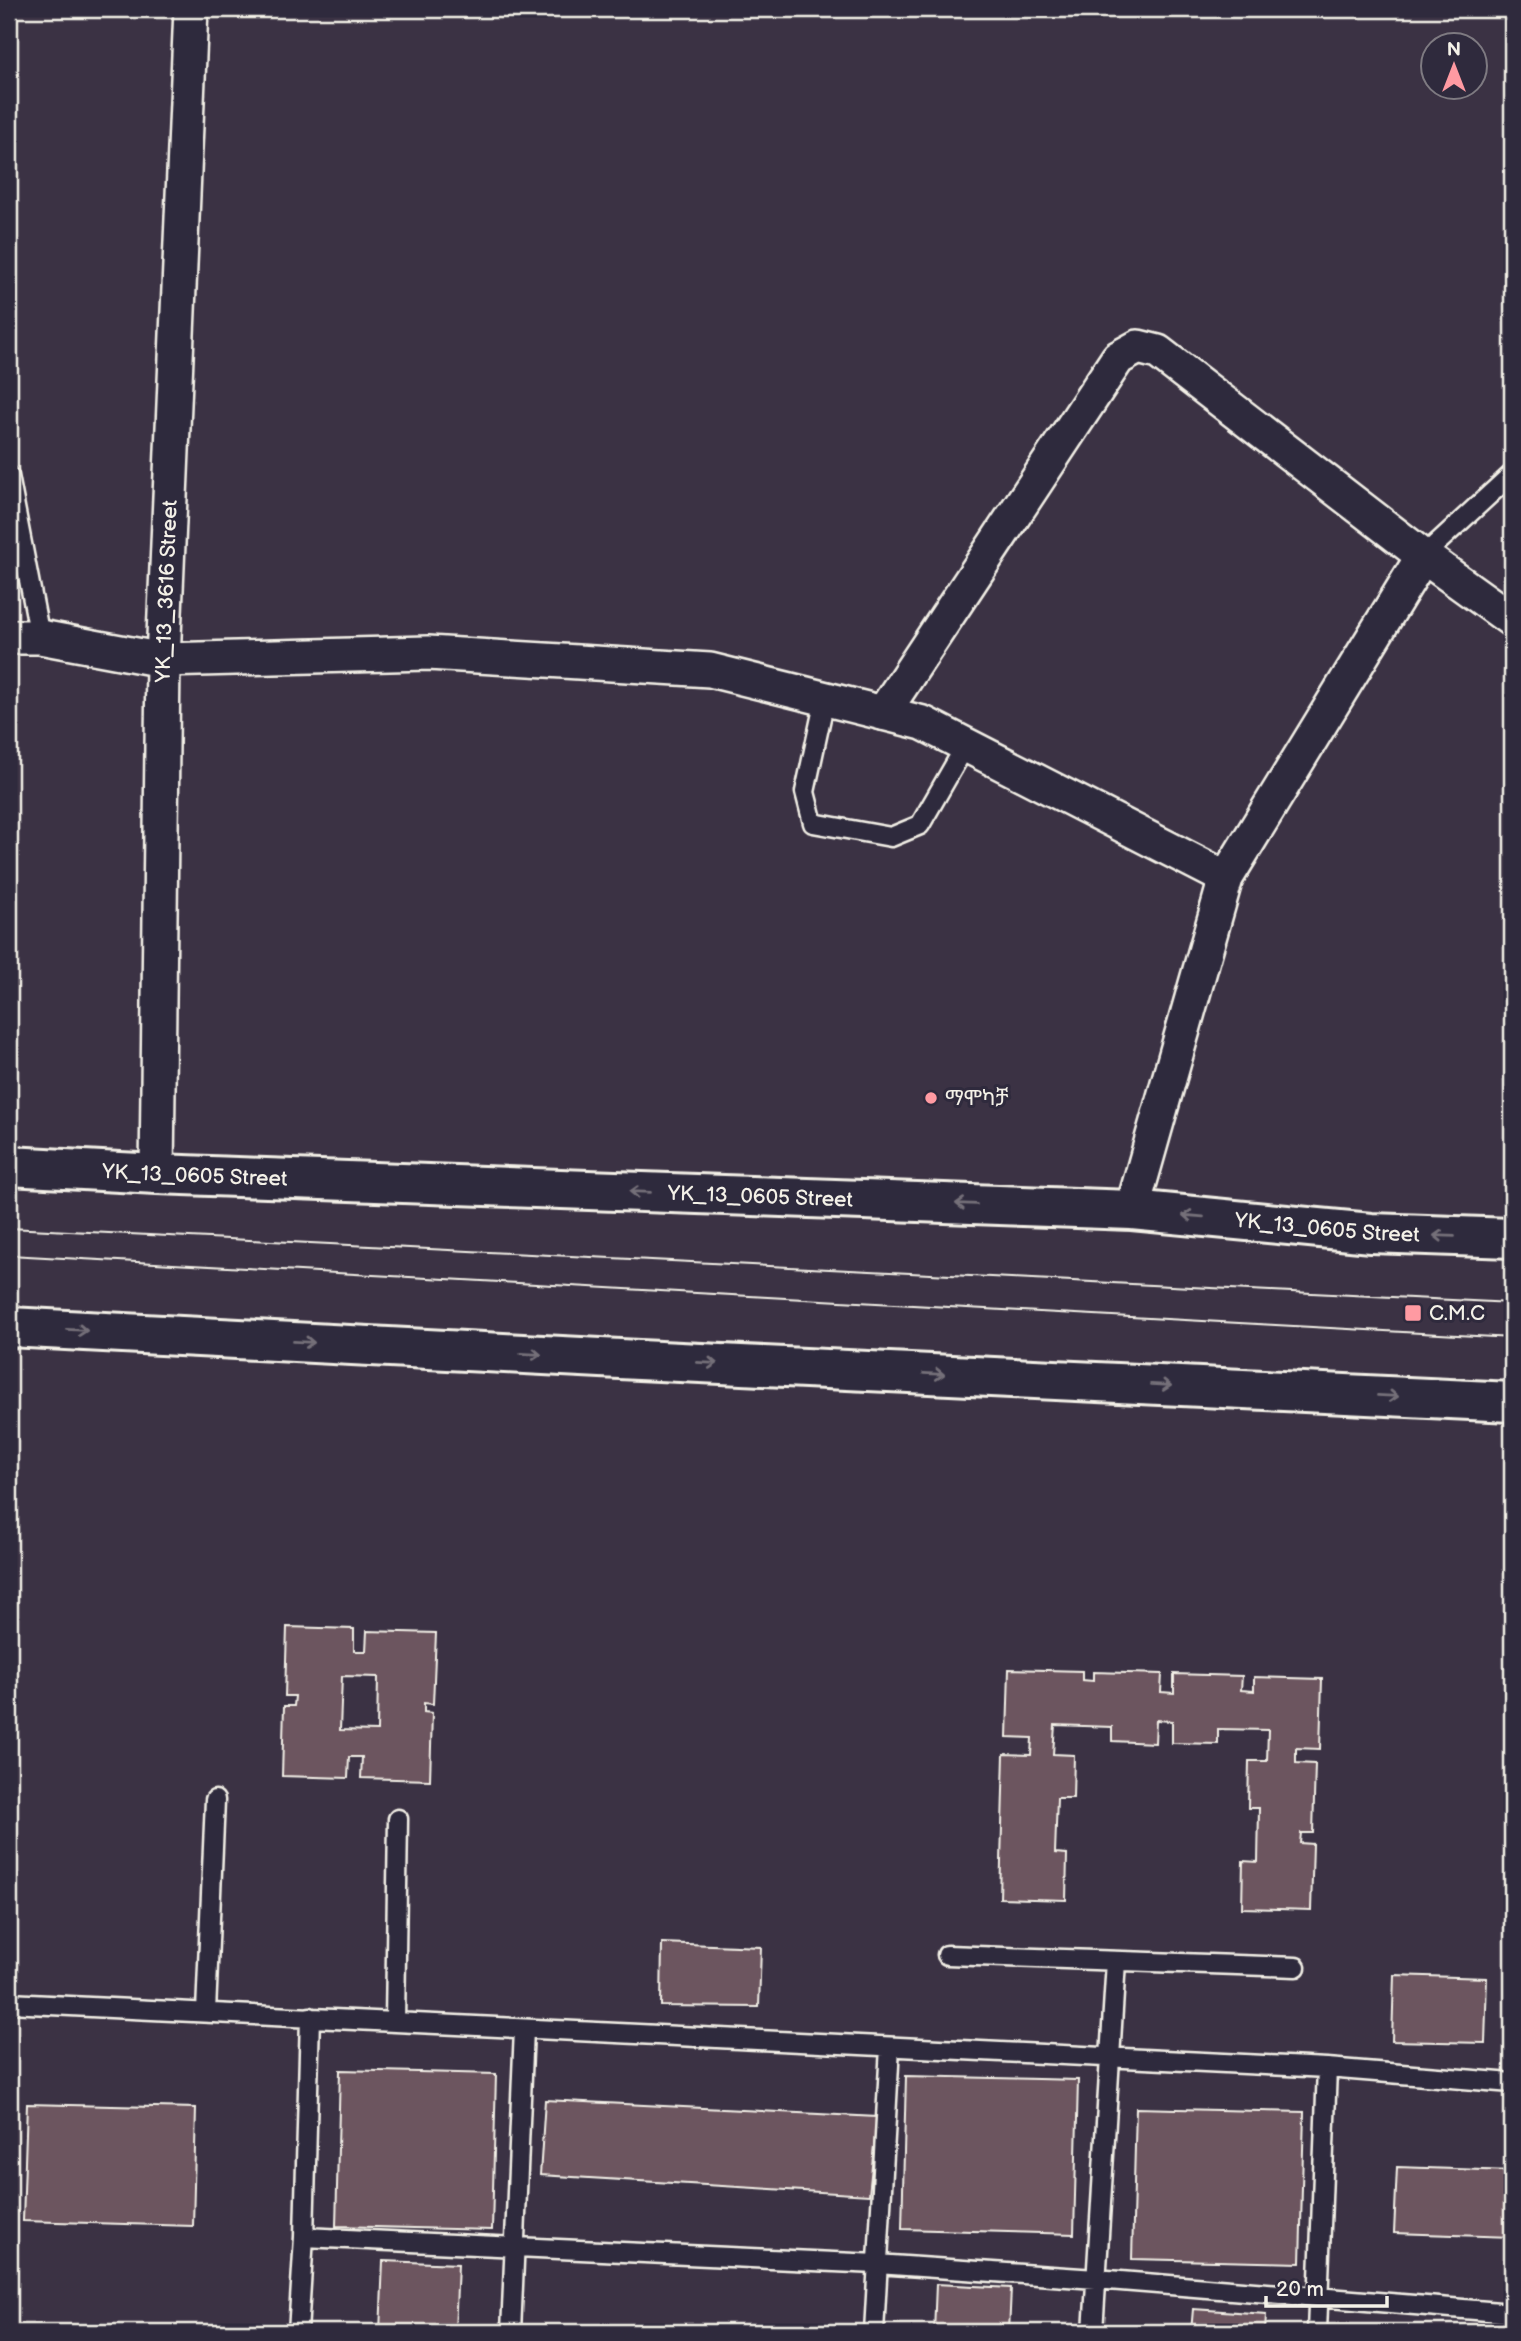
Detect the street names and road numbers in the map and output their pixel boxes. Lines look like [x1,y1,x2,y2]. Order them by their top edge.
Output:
street label: YK_13_3616 Street [150,499,182,683]
street label: YK_13_0605 Street [100,1158,288,1191]
street label: YK_13_0605 Street [666,1180,854,1212]
street label: YK_13_0605 Street [1233,1207,1421,1247]

